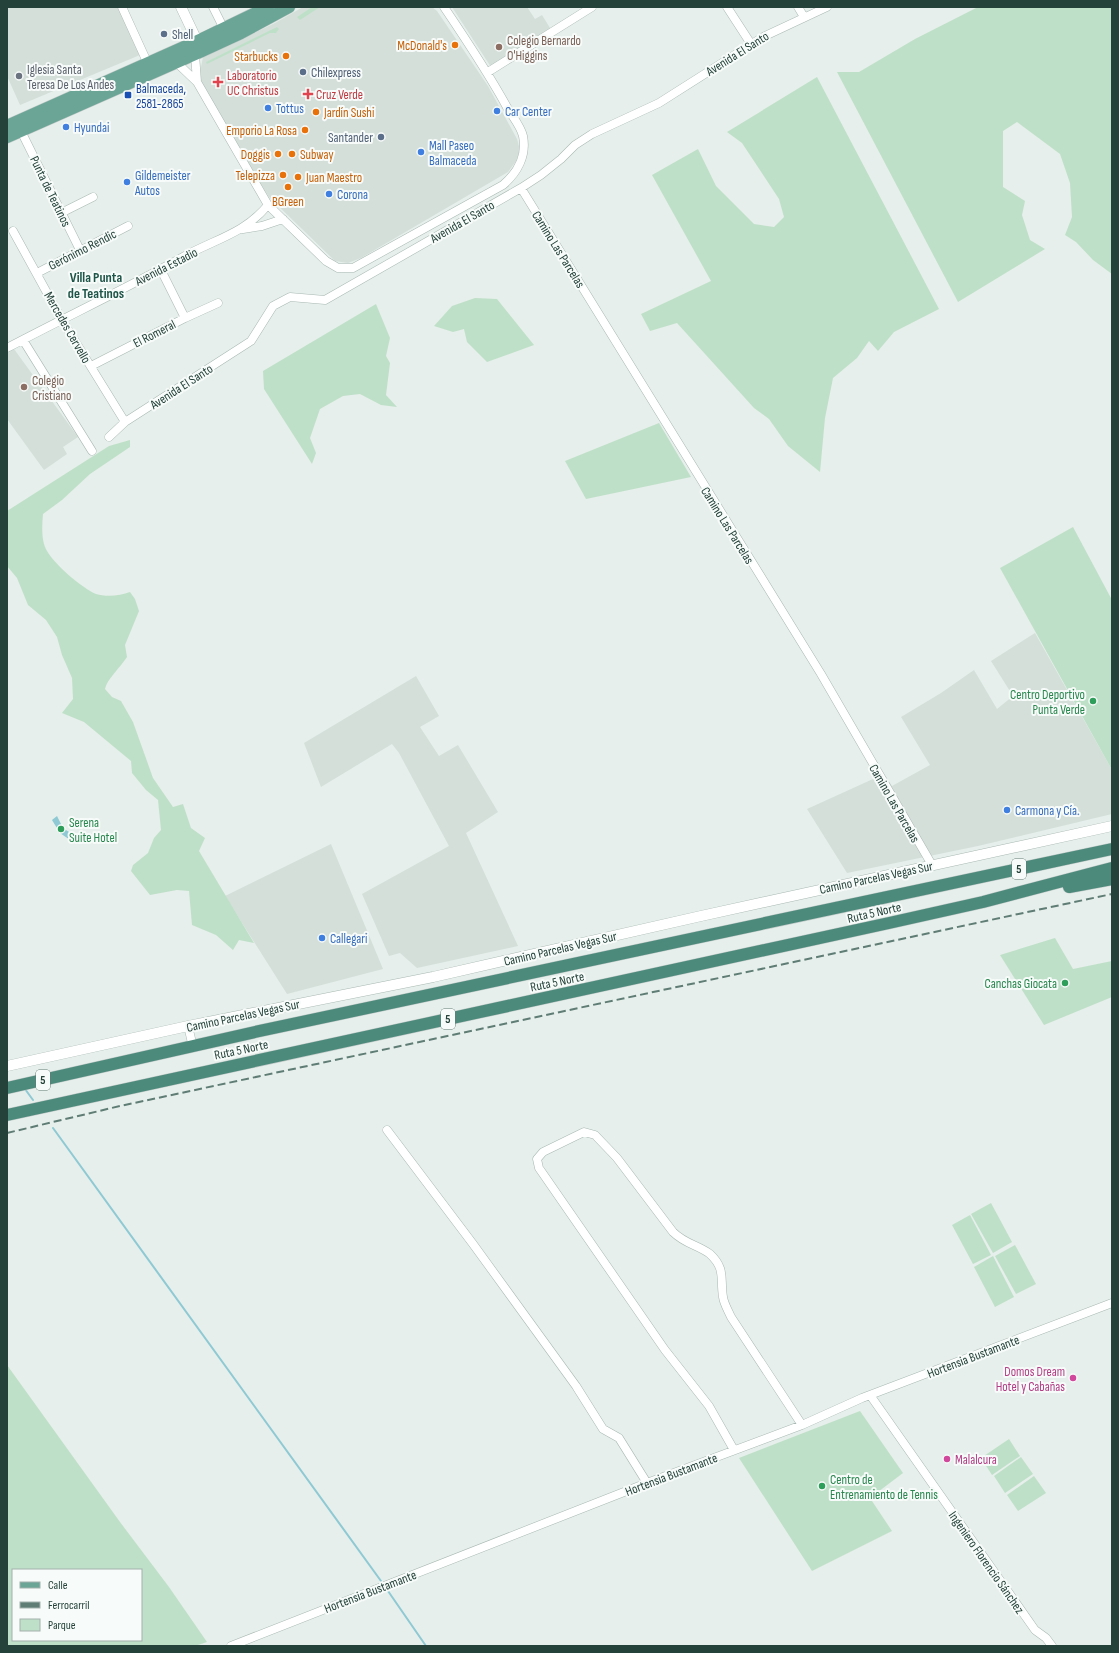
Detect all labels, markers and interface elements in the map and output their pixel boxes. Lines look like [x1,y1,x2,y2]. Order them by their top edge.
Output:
place label: Shell [172,27,193,43]
street label: Avenida El Santo [702,28,772,80]
marker: Shell [159,29,169,39]
place label: Colegio Bernardo O'Higgins [507,33,581,64]
place label: McDonald's [397,38,447,54]
marker: McDonald's [450,40,460,50]
marker: Colegio Bernardo O'Higgins [494,42,504,52]
place label: Starbucks [234,49,278,65]
marker: Starbucks [281,51,291,61]
place label: Iglesia Santa Teresa De Los Andes [27,62,115,93]
place label: Chilexpress [311,65,361,81]
marker: Chilexpress [298,67,308,77]
place label: Laboratorio UC Christus [227,68,279,99]
marker: Iglesia Santa Teresa De Los Andes [14,71,24,81]
marker: Laboratorio UC Christus [212,76,224,88]
place label: Balmaceda, 2581-2865 [136,81,186,112]
place label: Cruz Verde [316,87,363,103]
marker: Cruz Verde [303,89,313,99]
marker: Balmaceda, 2581-2865 [123,90,133,100]
place label: Tottus [276,101,304,117]
marker: Tottus [263,103,273,113]
place label: Car Center [505,104,552,120]
place label: Jardín Sushi [323,105,374,121]
marker: Car Center [492,106,502,116]
marker: Jardín Sushi [311,107,321,117]
place label: Hyundai [74,120,109,136]
marker: Hyundai [61,122,71,132]
place label: Emporio La Rosa [226,123,297,139]
marker: Emporio La Rosa [300,125,310,135]
place label: Santander [328,130,373,146]
marker: Santander [376,132,386,142]
place label: Mall Paseo Balmaceda [429,138,476,169]
place label: Doggis [241,147,270,163]
place label: Subway [300,147,333,163]
marker: Mall Paseo Balmaceda [416,147,426,157]
marker: Doggis [273,149,283,159]
marker: Subway [287,149,297,159]
street label: Punta de Teatinos [26,153,74,230]
place label: Gildemeister Autos [134,168,191,199]
place label: Telepizza [236,168,275,184]
marker: Telepizza [278,170,288,180]
place label: Juan Maestro [305,170,362,186]
marker: Juan Maestro [293,172,303,182]
marker: Gildemeister Autos [122,177,132,187]
marker: BGreen [283,182,293,192]
place label: Corona [337,187,368,203]
marker: Corona [324,189,334,199]
place label: BGreen [272,194,304,210]
street label: Avenida El Santo [427,197,497,247]
street label: Camino Las Parcelas [528,208,588,291]
street label: Gerónimo Rendic [46,226,119,274]
street label: Avenida Estadio [132,244,200,290]
district label: Villa Punta de Teatinos [68,269,124,302]
street label: Mercedes Cervello [40,289,94,366]
street label: El Romeral [131,316,178,351]
street label: Avenida El Santo [146,361,216,414]
place label: Colegio Cristiano [32,373,71,404]
marker: Colegio Cristiano [19,382,29,392]
street label: Camino Las Parcelas [697,484,757,567]
place label: Centro Deportivo Punta Verde [1010,687,1085,718]
marker: Centro Deportivo Punta Verde [1088,696,1098,706]
street label: Camino Las Parcelas [865,762,923,846]
place label: Carmona y Cía. [1015,803,1079,819]
marker: Carmona y Cía. [1002,805,1012,815]
place label: Serena Suite Hotel [69,815,117,846]
marker: Serena Suite Hotel [56,824,66,834]
street label: Camino Parcelas Vegas Sur [818,858,935,898]
road number: 5 [1012,859,1026,879]
street label: Ruta 5 Norte [846,899,903,927]
street label: Camino Parcelas Vegas Sur [502,928,619,970]
place label: Callegari [330,931,367,947]
marker: Callegari [317,933,327,943]
street label: Ruta 5 Norte [529,968,586,995]
place label: Canchas Giocata [985,976,1057,992]
marker: Canchas Giocata [1060,978,1070,988]
street label: Camino Parcelas Vegas Sur [185,996,302,1036]
road number: 5 [441,1009,455,1029]
street label: Ruta 5 Norte [213,1036,270,1063]
road number: 5 [36,1070,50,1090]
street label: Hortensia Bustamante [925,1332,1022,1382]
place label: Domos Dream Hotel y Cabañas [996,1364,1065,1395]
marker: Domos Dream Hotel y Cabañas [1068,1373,1078,1383]
street label: Hortensia Bustamante [623,1450,720,1500]
place label: Malalcura [955,1452,997,1468]
marker: Malalcura [942,1454,952,1464]
place label: Centro de Entrenamiento de Tennis [830,1472,938,1503]
marker: Centro de Entrenamiento de Tennis [817,1481,827,1491]
street label: Ingeniero Florencio Sánchez [945,1508,1028,1617]
street label: Hortensia Bustamante [322,1567,419,1617]
legend [12,1569,142,1641]
text: Calle [48,1578,68,1593]
text: Ferrocarril [48,1598,90,1613]
text: Parque [48,1618,76,1633]

